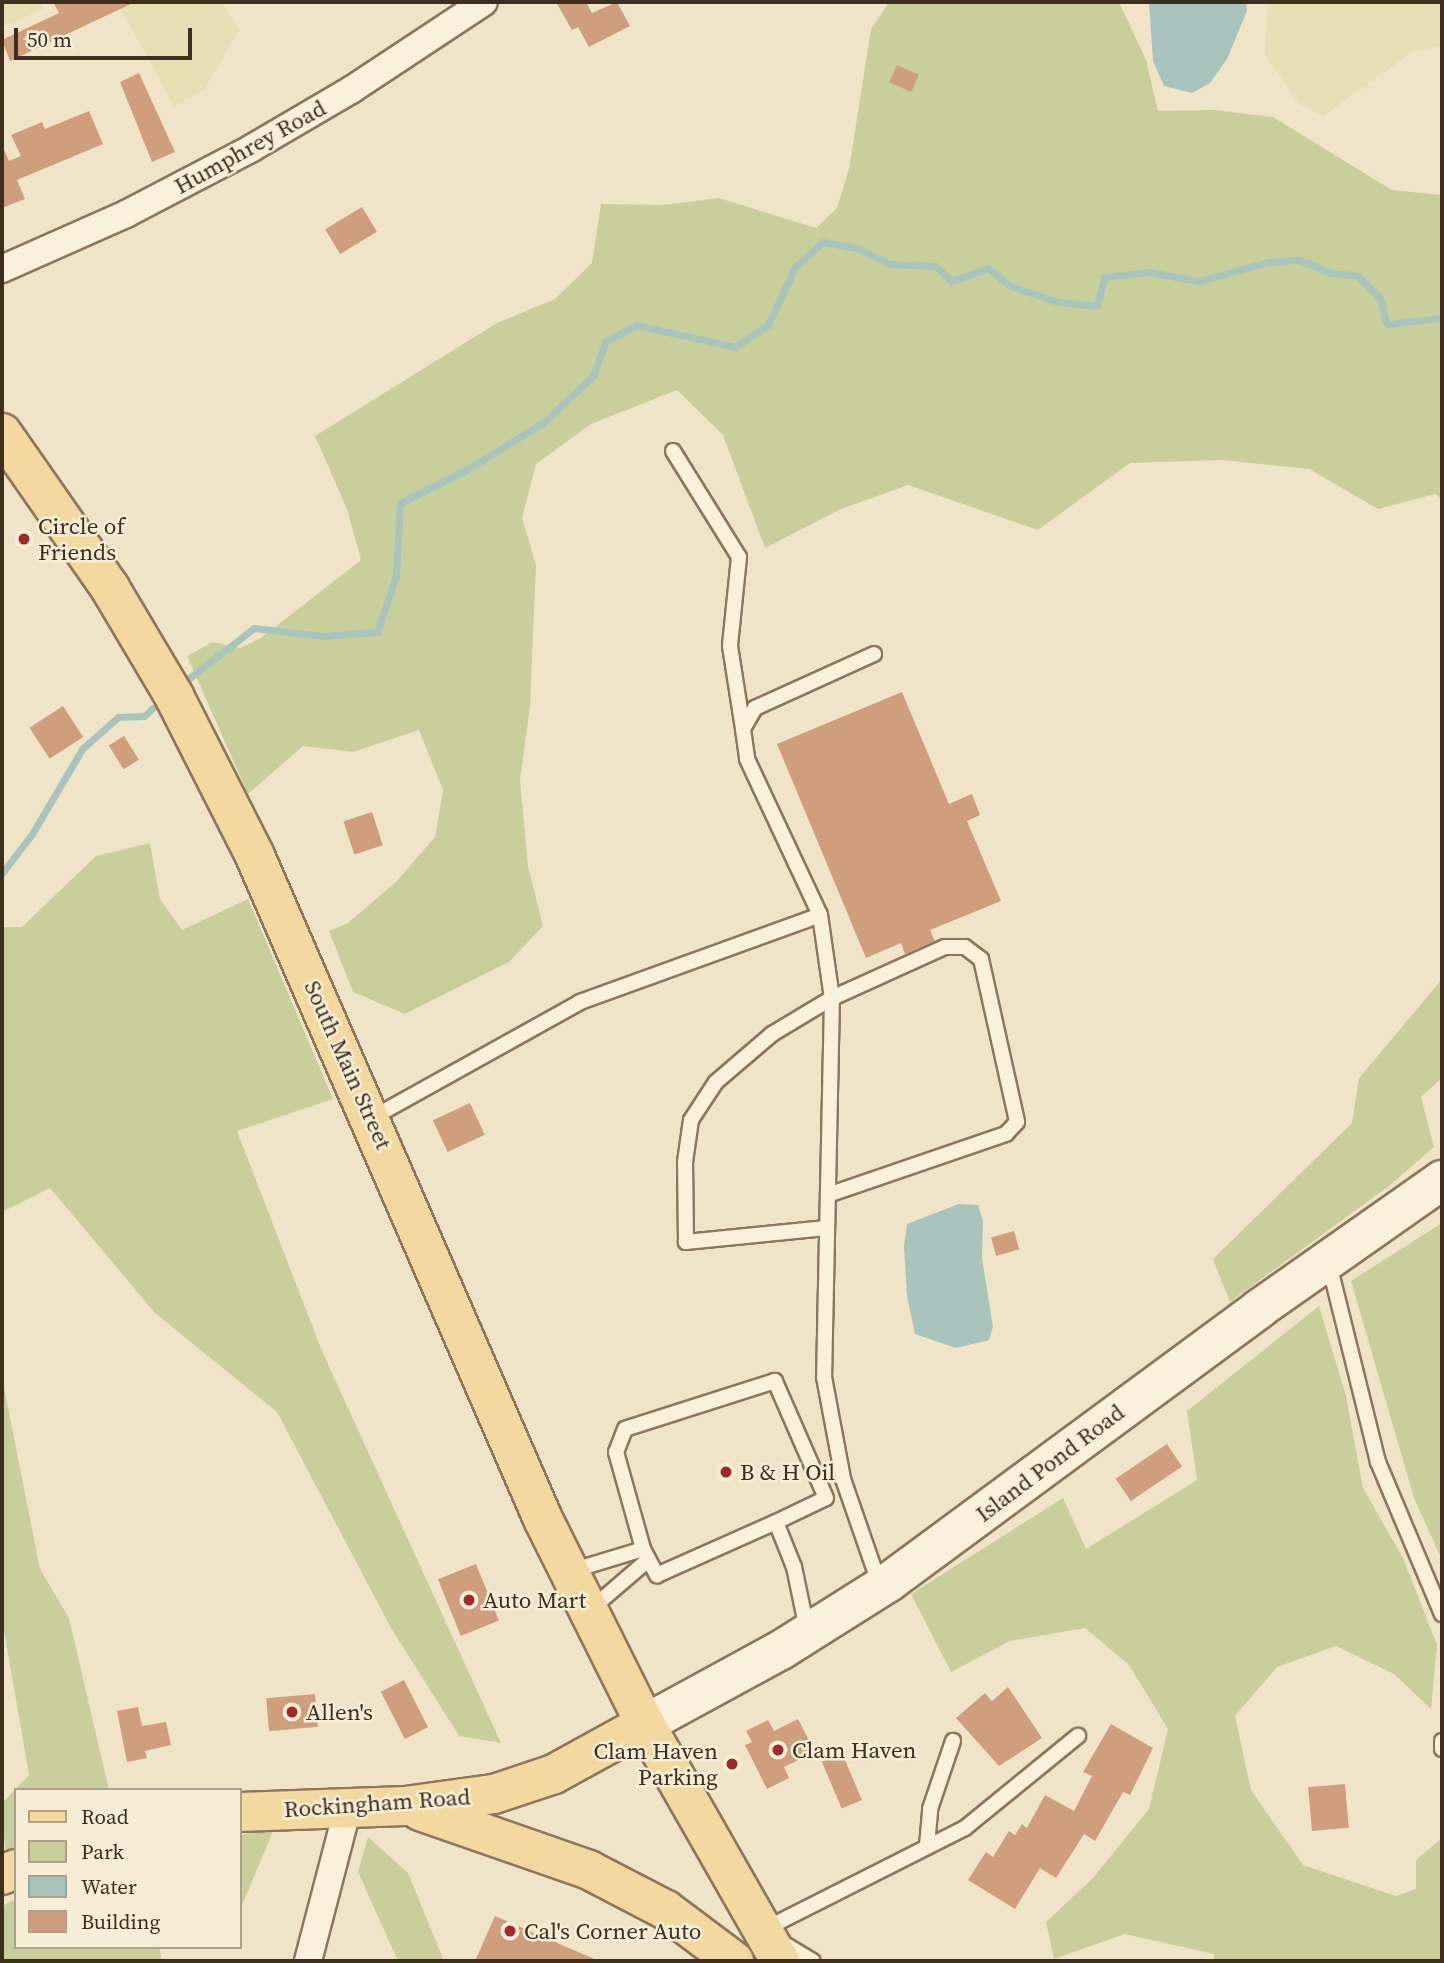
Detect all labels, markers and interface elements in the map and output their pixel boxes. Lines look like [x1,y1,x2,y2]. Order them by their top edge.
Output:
scale bar [18,14,196,58]
text: 50 m [27,25,72,54]
street label: Humphrey Road [170,94,330,200]
place label: Circle of Friends [38,512,125,566]
marker: Circle of Friends [16,531,32,547]
street label: South Main Street [298,976,398,1154]
street label: Island Pond Road [970,1398,1130,1528]
place label: B & H Oil [740,1458,835,1486]
marker: B & H Oil [718,1464,734,1480]
place label: Auto Mart [483,1586,586,1614]
marker: Auto Mart [461,1592,477,1608]
place label: Allen's [306,1698,373,1726]
marker: Allen's [284,1704,300,1720]
place label: Clam Haven [792,1736,917,1764]
place label: Clam Haven Parking [593,1737,718,1791]
marker: Clam Haven [770,1742,786,1758]
marker: Clam Haven Parking [724,1756,740,1772]
street label: Rockingham Road [283,1783,471,1823]
legend [14,1788,242,1949]
text: Road [81,1802,129,1831]
text: Park [81,1837,124,1866]
text: Water [81,1872,137,1901]
text: Building [81,1907,160,1936]
place label: Cal's Corner Auto [524,1917,701,1945]
marker: Cal's Corner Auto [502,1923,518,1939]

